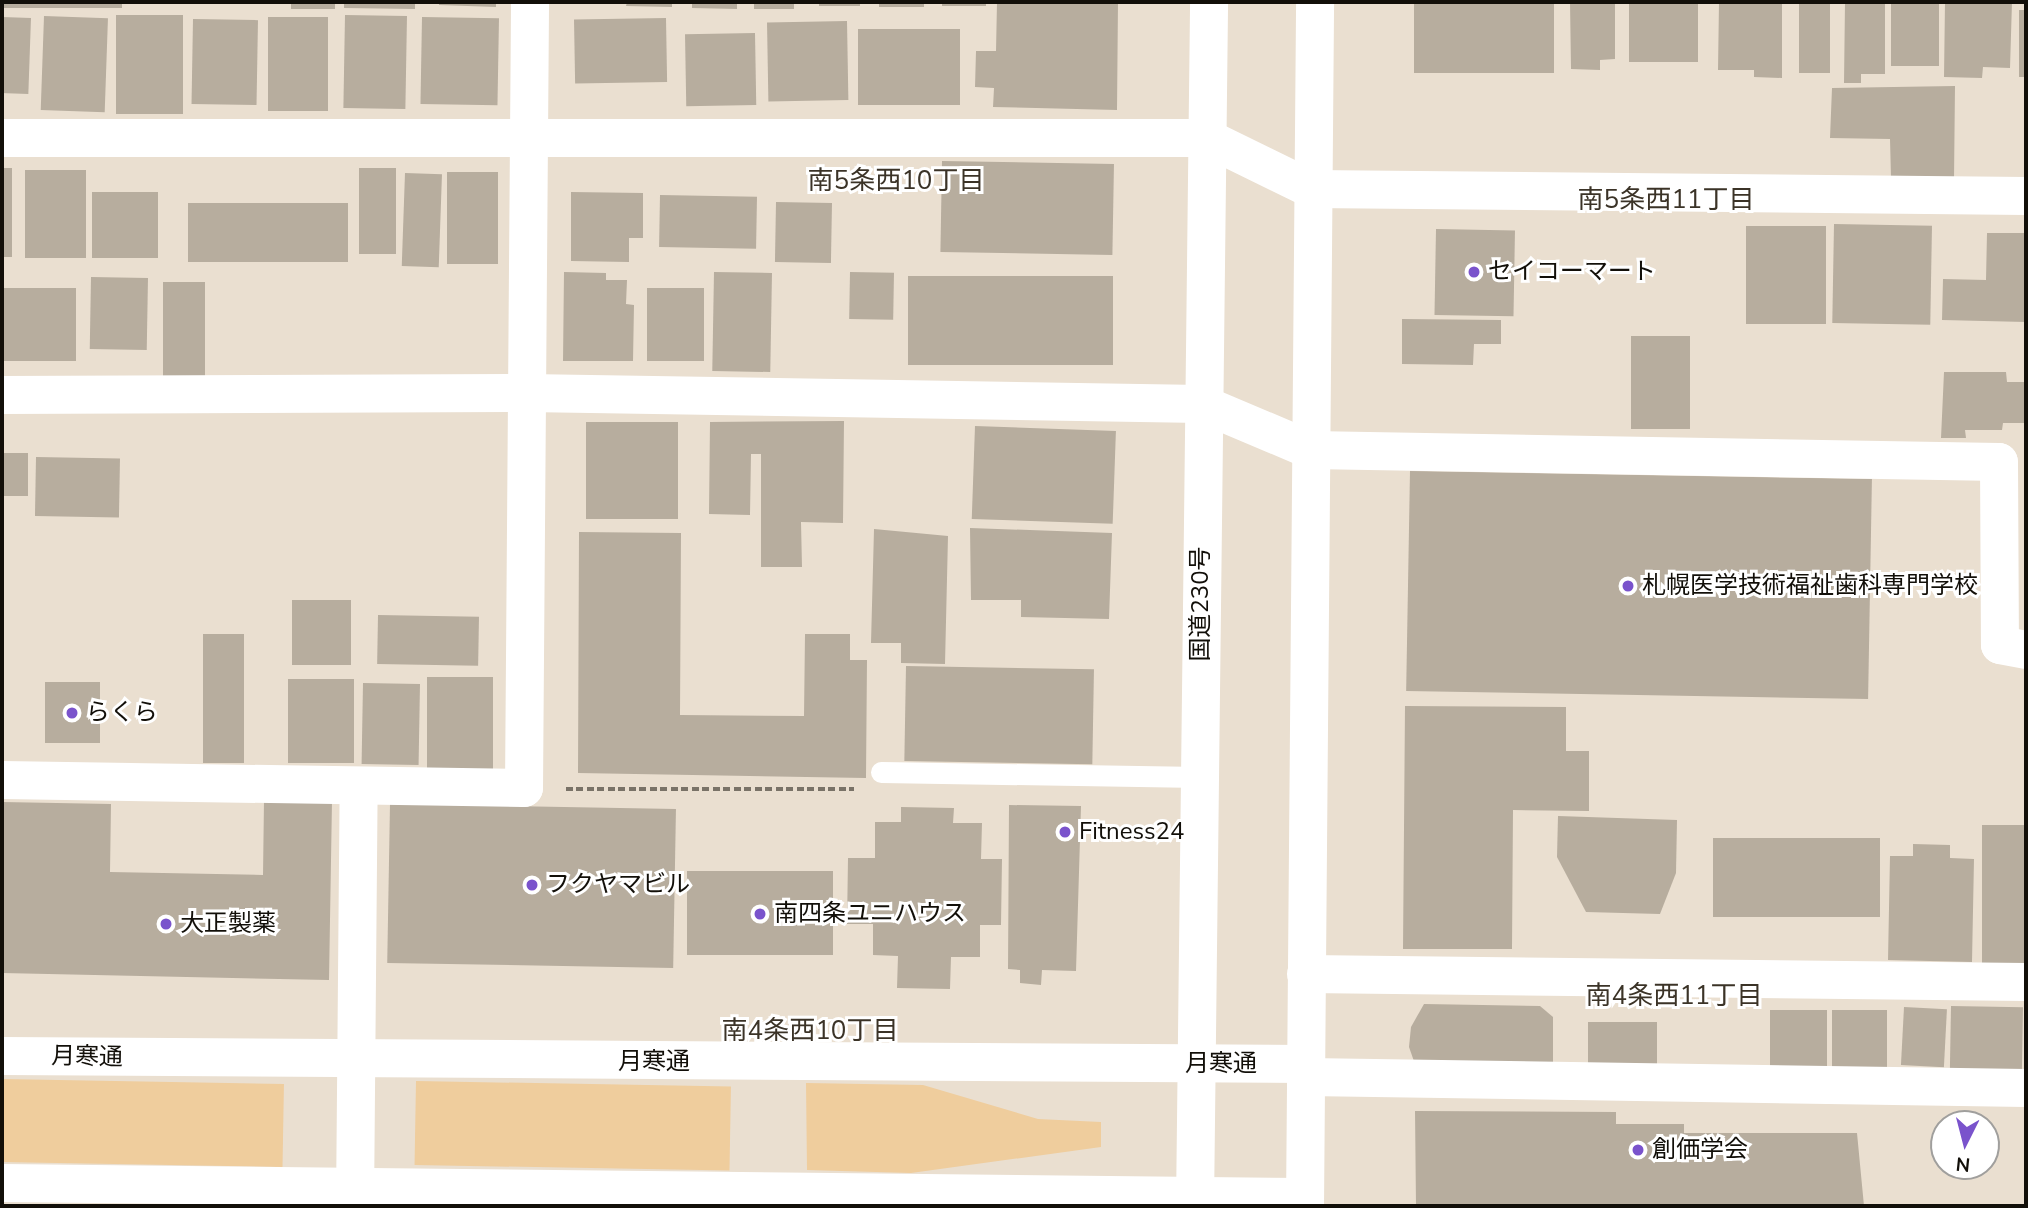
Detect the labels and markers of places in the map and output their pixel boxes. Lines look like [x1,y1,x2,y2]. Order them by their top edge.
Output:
place label: セイコーマート [1488,258,1656,286]
marker: セイコーマート [1466,264,1482,280]
place label: 札幌医学技術福祉歯科専門学校 [1642,572,1978,600]
marker: 札幌医学技術福祉歯科専門学校 [1620,578,1636,594]
place label: らくら [86,699,158,727]
marker: らくら [64,705,80,721]
place label: Fitness24 [1079,818,1184,846]
marker: Fitness24 [1057,824,1073,840]
place label: フクヤマビル [546,871,690,899]
marker: フクヤマビル [524,877,540,893]
place label: 南四条ユニハウス [774,900,966,928]
marker: 南四条ユニハウス [752,906,768,922]
place label: 大正製薬 [180,910,276,938]
marker: 大正製薬 [158,916,174,932]
place label: 創価学会 [1652,1136,1748,1164]
marker: 創価学会 [1630,1142,1646,1158]

